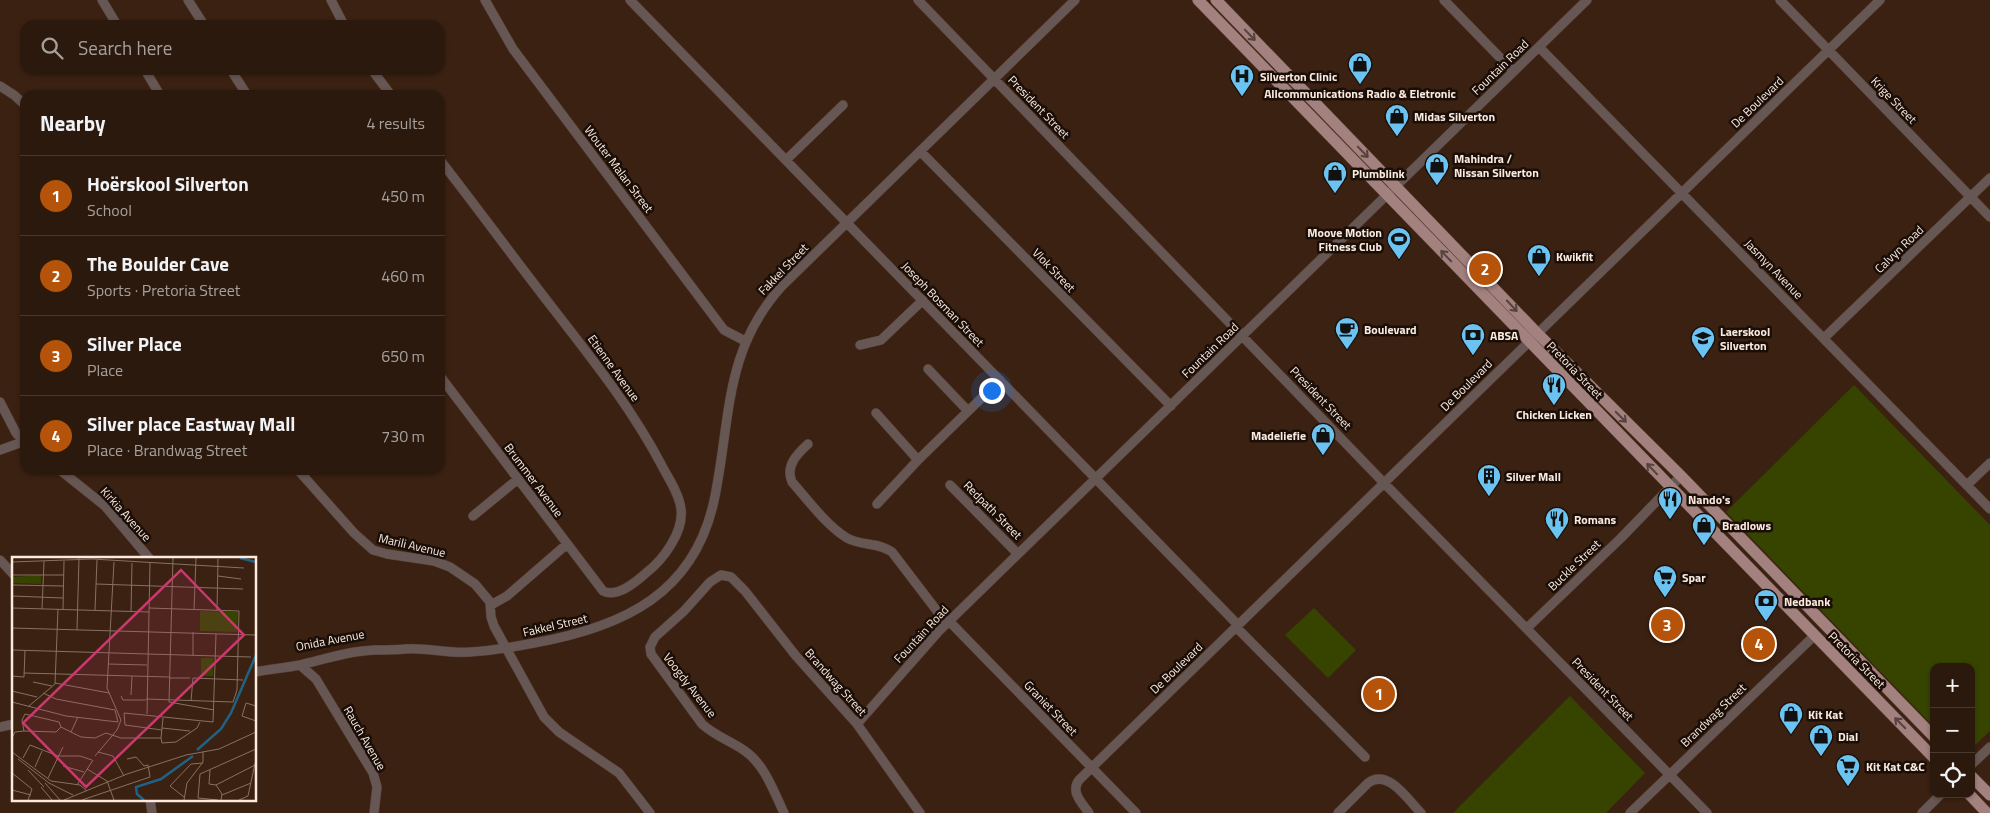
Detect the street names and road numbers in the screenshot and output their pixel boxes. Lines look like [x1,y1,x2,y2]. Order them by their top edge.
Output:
street label: Fountain Road [1467,35,1533,99]
street label: President Street [1004,71,1075,144]
street label: De Boulevard [1726,72,1788,132]
street label: Krige Street [1867,72,1922,129]
street label: Wouter Malan Street [580,121,659,217]
street label: Calvyn Road [1870,221,1928,277]
street label: Jasmyn Avenue [1740,235,1808,303]
street label: Fakkel Street [753,238,813,299]
street label: Vlok Street [1028,243,1081,297]
street label: Joseph Bosman Street [897,257,989,352]
street label: Fountain Road [1177,318,1243,382]
street label: Etienne Avenue [583,331,645,405]
street label: Pretoria Street [1542,337,1608,404]
street label: De Boulevard [1435,354,1497,416]
street label: President Street [1286,362,1357,435]
street label: Brummer Avenue [500,439,568,521]
street label: Redpath Street [959,476,1027,544]
street label: Kirkia Avenue [96,482,156,546]
street label: Marili Avenue [377,528,447,562]
street label: Buckle Street [1543,534,1605,595]
street label: Fountain Road [889,601,953,667]
street label: Fakkel Street [521,608,590,642]
street label: Onida Avenue [294,624,366,656]
street label: Pretoria Street [1824,627,1890,693]
street label: De Boulevard [1145,638,1207,698]
street label: Brandwag Street [800,644,872,721]
street label: Voogdy Avenue [659,649,721,721]
street label: President Street [1568,653,1639,726]
street label: Graniet Street [1020,676,1083,740]
street label: Brandwag Street [1676,678,1751,751]
street label: Rauch Avenue [339,702,391,774]

